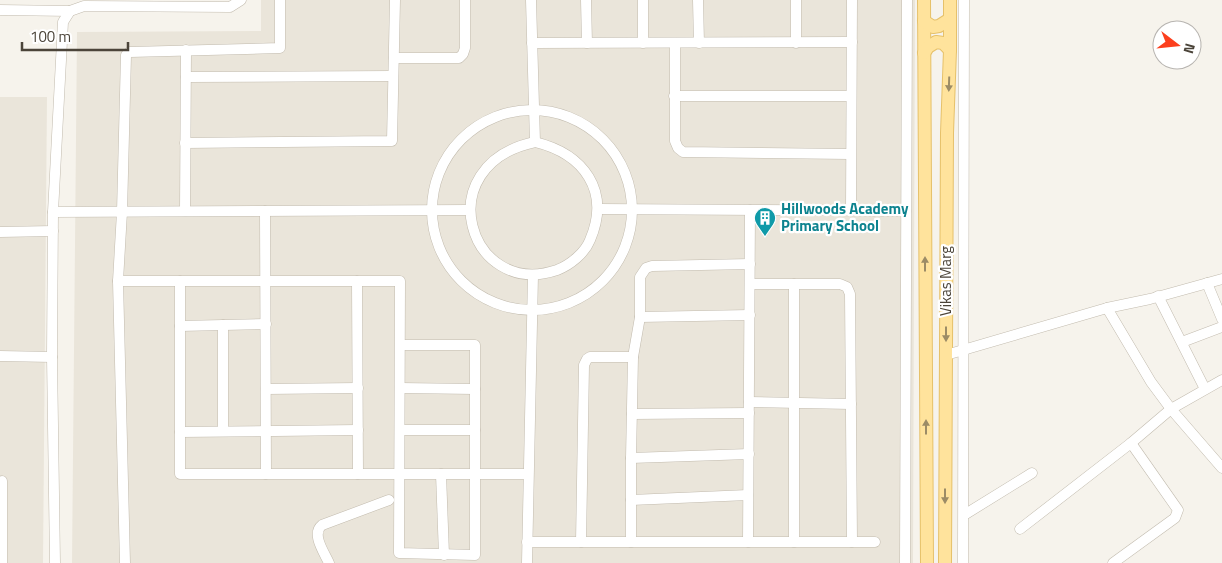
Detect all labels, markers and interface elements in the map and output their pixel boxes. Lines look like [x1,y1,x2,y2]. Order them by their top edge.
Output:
scale bar [22,20,129,52]
north arrow [1152,20,1202,70]
text: 100 m [30,25,71,48]
text: N [1179,41,1201,56]
one-way arrow [945,76,953,92]
place label: Hillwoods Academy Primary School [781,197,909,237]
building icon: Hillwoods Academy Primary School [753,206,777,237]
street label: Vikas Marg [934,246,957,316]
one-way arrow [921,256,929,272]
one-way arrow [942,326,950,342]
one-way arrow [922,419,930,435]
one-way arrow [941,488,949,504]

